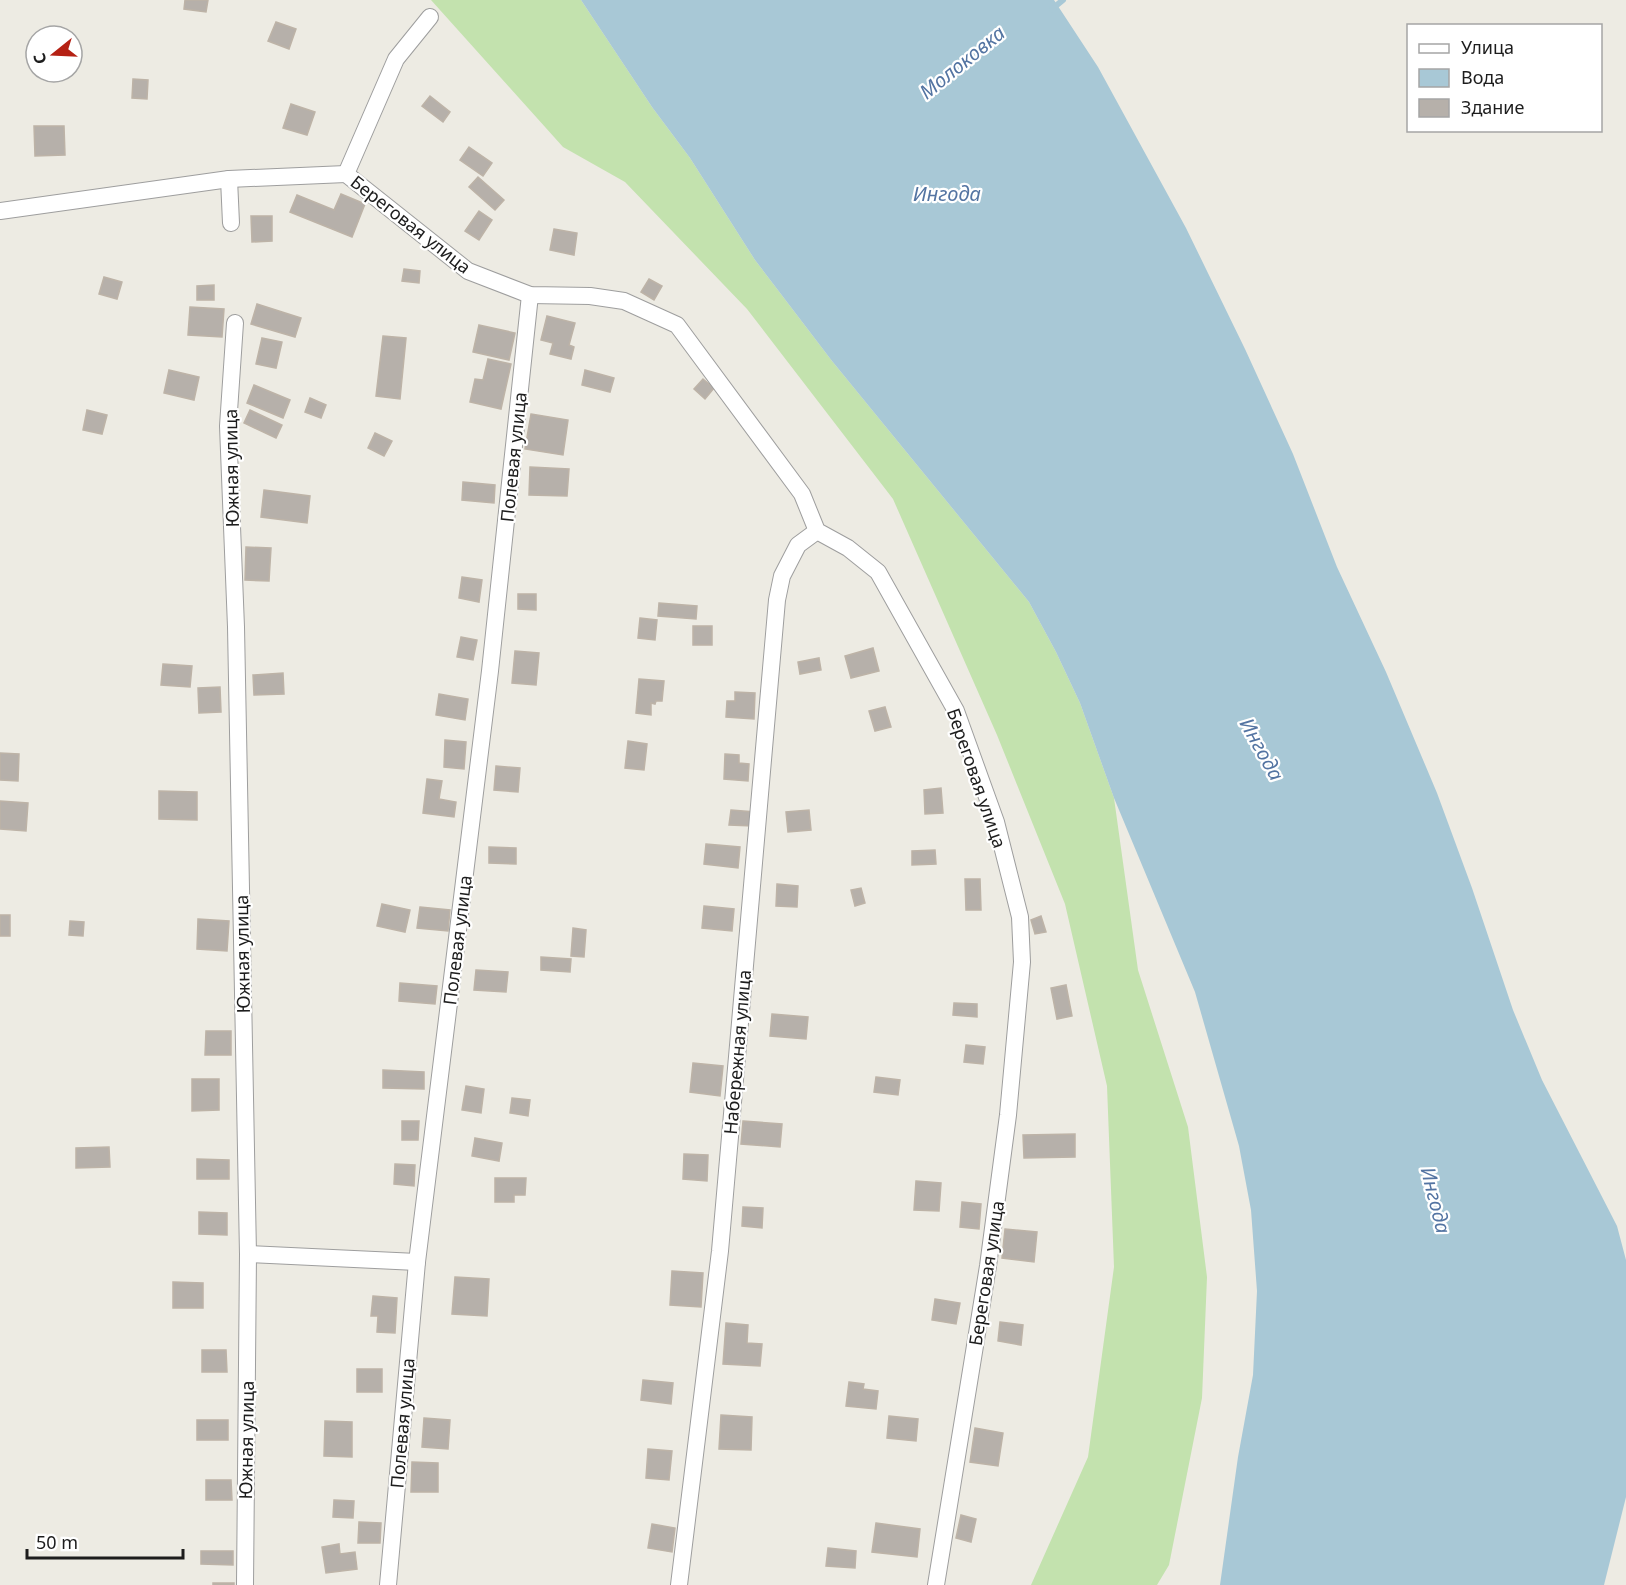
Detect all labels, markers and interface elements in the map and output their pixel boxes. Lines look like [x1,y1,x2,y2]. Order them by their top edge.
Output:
water label: Молоковка [914,19,1010,105]
north arrow [24,24,84,84]
legend [1407,24,1602,132]
text: Улица [1461,35,1514,59]
text: С [28,50,52,67]
text: Вода [1461,65,1504,89]
text: Здание [1461,95,1525,119]
street label: Береговая улица [346,169,476,279]
water label: Ингода [913,180,981,207]
street label: Полевая улица [494,391,532,523]
street label: Южная улица [218,409,244,527]
street label: Береговая улица [942,705,1012,851]
water label: Ингода [1234,713,1290,785]
street label: Полевая улица [437,874,477,1006]
street label: Южная улица [229,895,255,1013]
street label: Набережная улица [718,969,756,1135]
water label: Ингода [1415,1164,1457,1236]
street label: Береговая улица [963,1199,1009,1347]
street label: Полевая улица [384,1357,420,1489]
street label: Южная улица [233,1381,259,1499]
scale bar [27,1522,183,1560]
text: 50 m [36,1530,78,1554]

